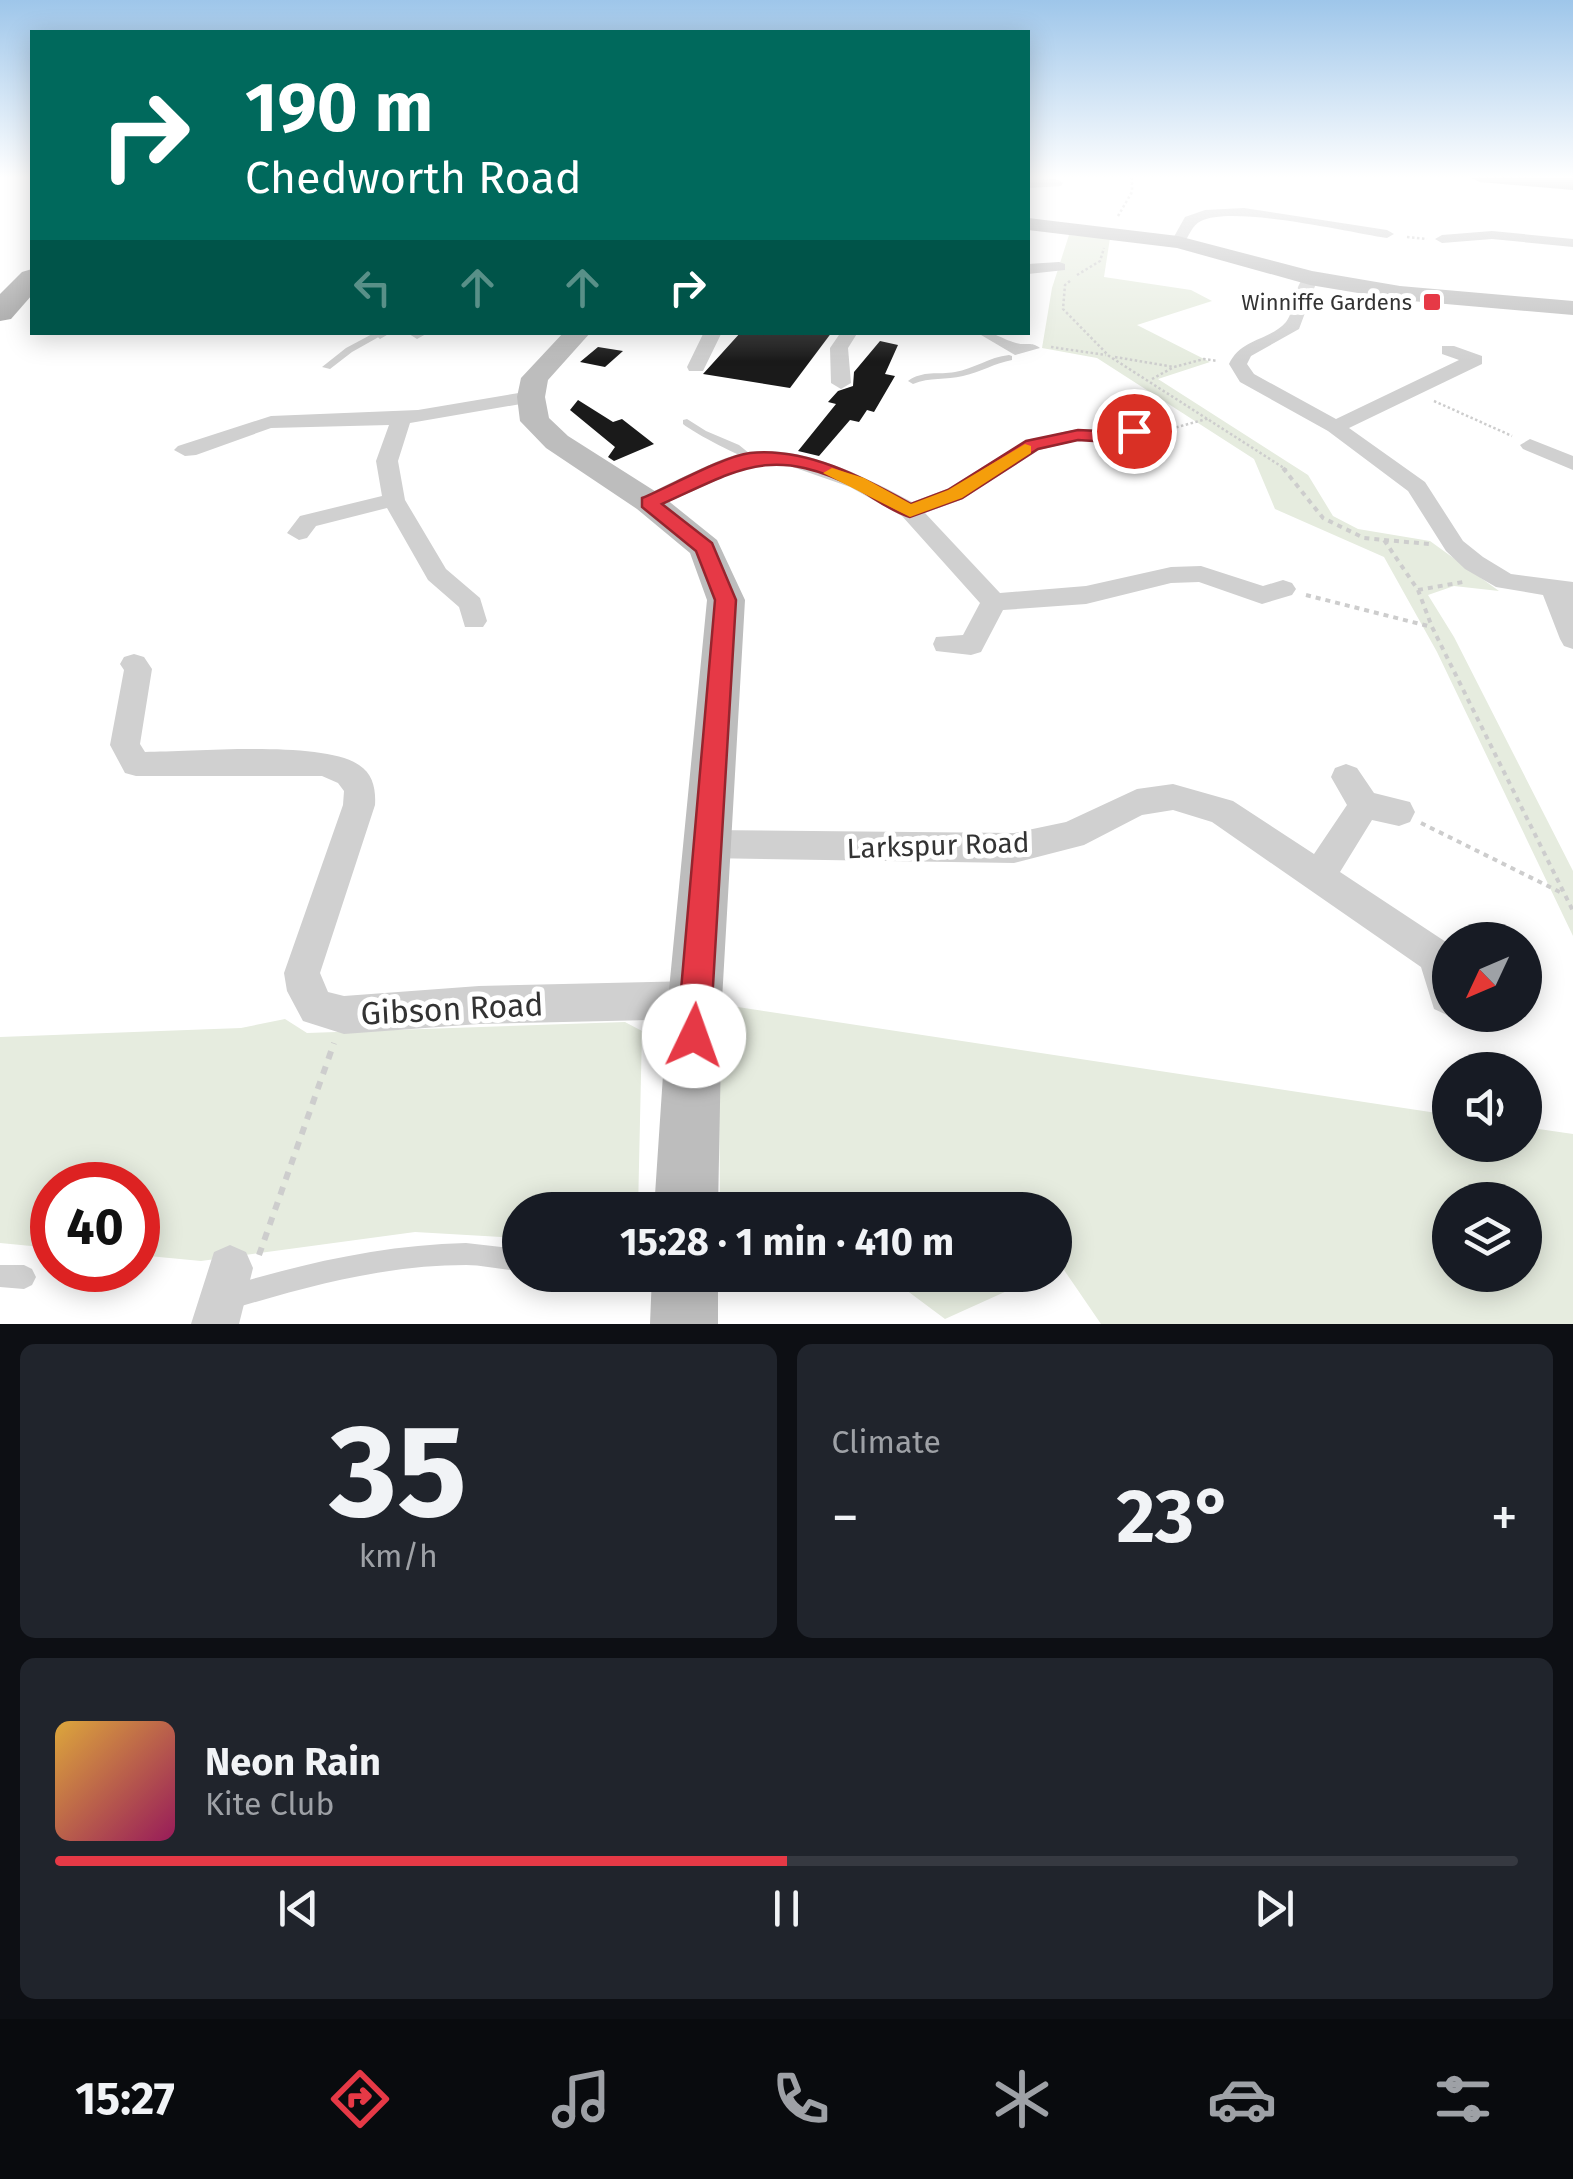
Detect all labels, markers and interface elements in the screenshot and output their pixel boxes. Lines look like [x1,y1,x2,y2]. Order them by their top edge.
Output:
text: 190 m [245,66,433,150]
icon: right [80,70,210,200]
text: Chedworth Road [245,151,582,205]
icon: left [345,260,400,315]
icon: ahead [450,260,505,315]
icon: ahead [555,260,610,315]
icon: right [660,260,715,315]
place label: Winniffe Gardens [1241,289,1412,316]
marker: Winniffe Gardens [1421,291,1443,313]
pin [1092,389,1177,474]
icon: arrive [1107,404,1162,459]
street label: Larkspur Road [846,826,1030,865]
north arrow [1432,922,1542,1032]
map controls [1432,922,1542,1292]
position arrow [642,984,746,1088]
street label: Gibson Road [360,985,544,1033]
button: sound [1432,1052,1542,1162]
speed limit sign: 40 [30,1162,160,1292]
button: layers [1432,1182,1542,1292]
text: 15:28 · 1 min · 410 m [620,1219,954,1265]
text: 35 [330,1394,467,1550]
text: Climate [832,1423,941,1461]
text: 23° [1117,1472,1233,1562]
text: − [832,1485,859,1551]
text: + [1491,1485,1518,1551]
text: km/h [359,1537,438,1575]
text: Neon Rain [205,1739,381,1785]
text: Kite Club [205,1785,334,1823]
icon: previous [271,1881,326,1936]
icon: pause [759,1881,814,1936]
icon: next [1247,1881,1302,1936]
icon: directions [325,2064,395,2134]
icon: music [546,2064,616,2134]
icon: phone [766,2064,836,2134]
icon: climate [987,2064,1057,2134]
icon: car [1207,2064,1277,2134]
icon: filters [1428,2064,1498,2134]
text: 15:27 [75,2072,175,2126]

